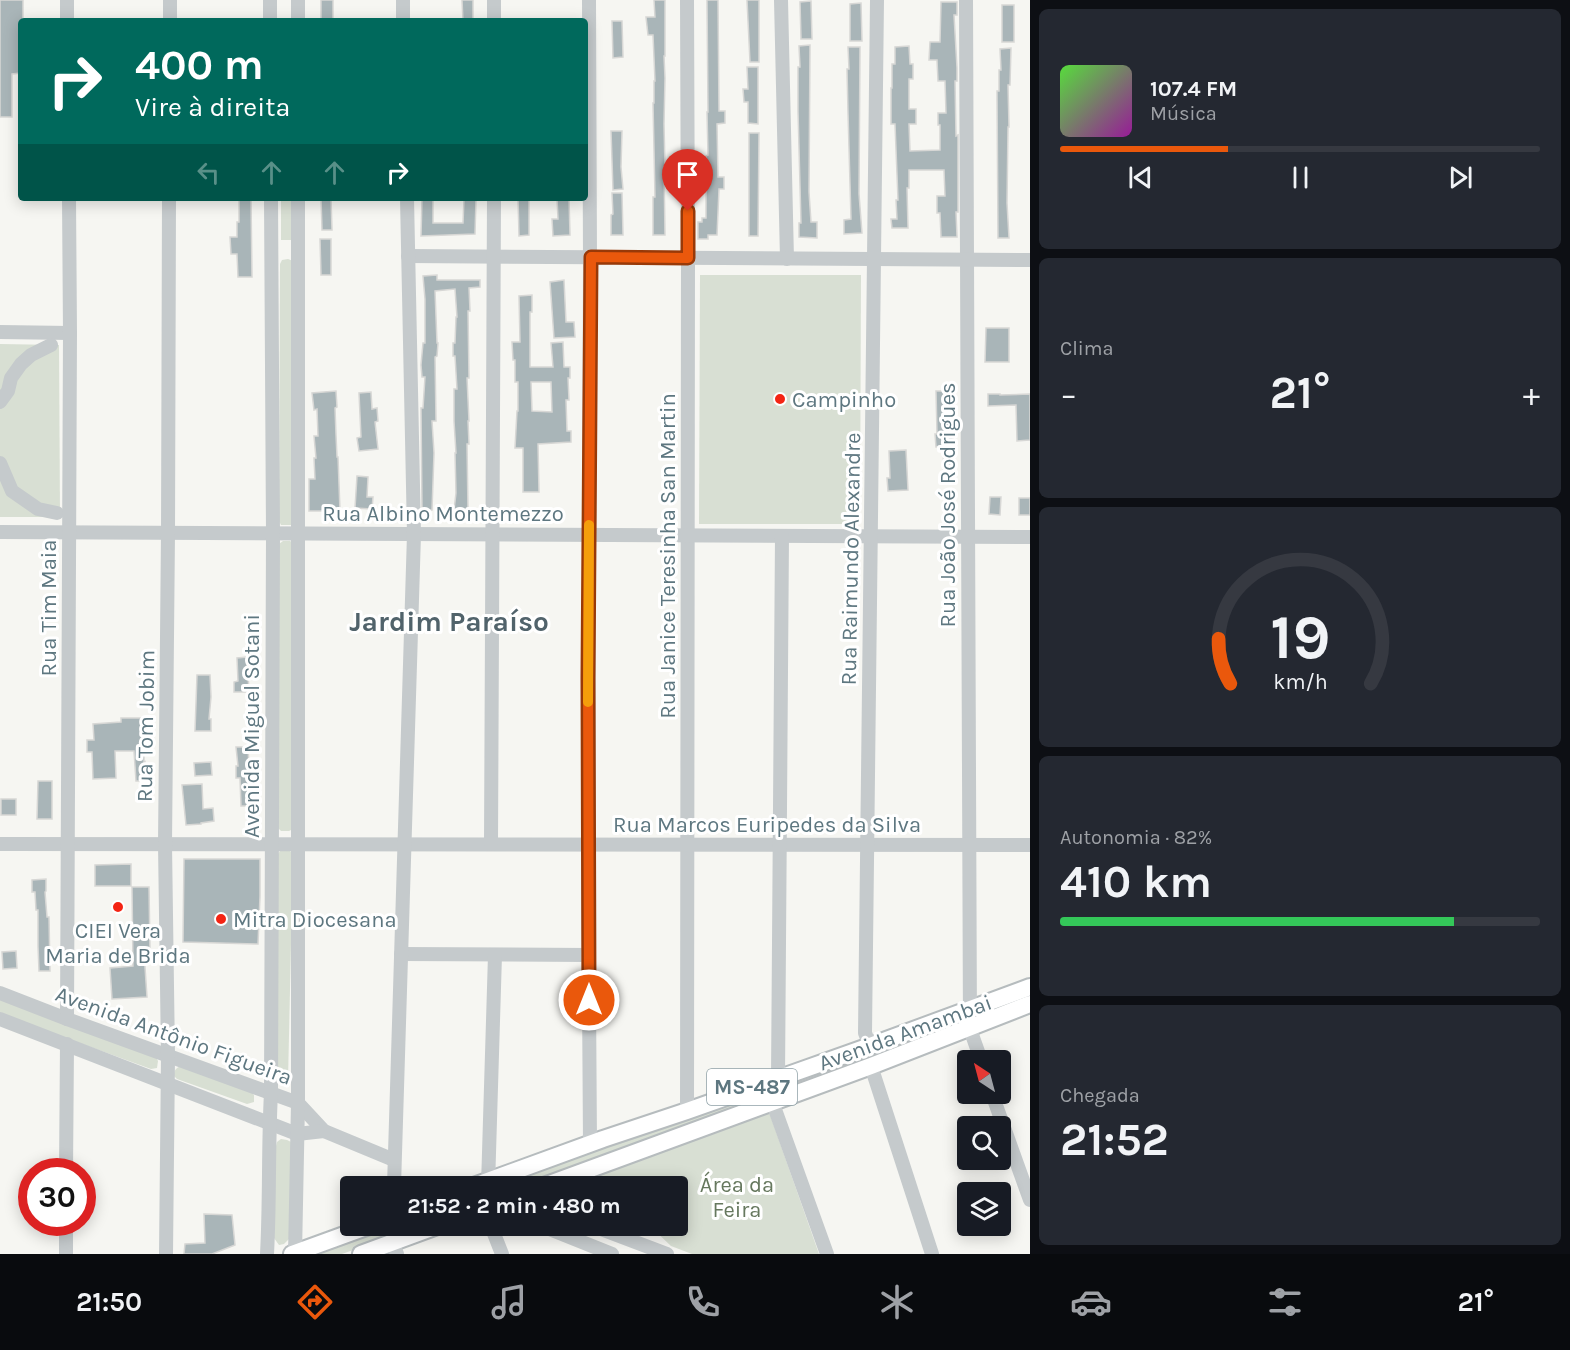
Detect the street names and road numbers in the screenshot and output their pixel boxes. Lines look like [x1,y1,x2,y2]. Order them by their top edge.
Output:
street label: Rua João José Rodrigues [935,382,961,628]
street label: Rua Janice Teresinha San Martin [655,393,681,719]
street label: Rua Raimundo Alexandre [836,432,866,686]
street label: Rua Albino Montemezzo [322,501,564,527]
street label: Rua Tim Maia [36,540,62,676]
street label: Avenida Miguel Sotani [239,614,265,838]
street label: Rua Tom Jobim [132,650,160,802]
street label: Rua Marcos Euripedes da Silva [613,812,921,838]
street label: Avenida Antônio Figueira [52,981,295,1091]
street label: Avenida Amambai [815,990,995,1076]
road number: MS-487 [707,1069,797,1105]

